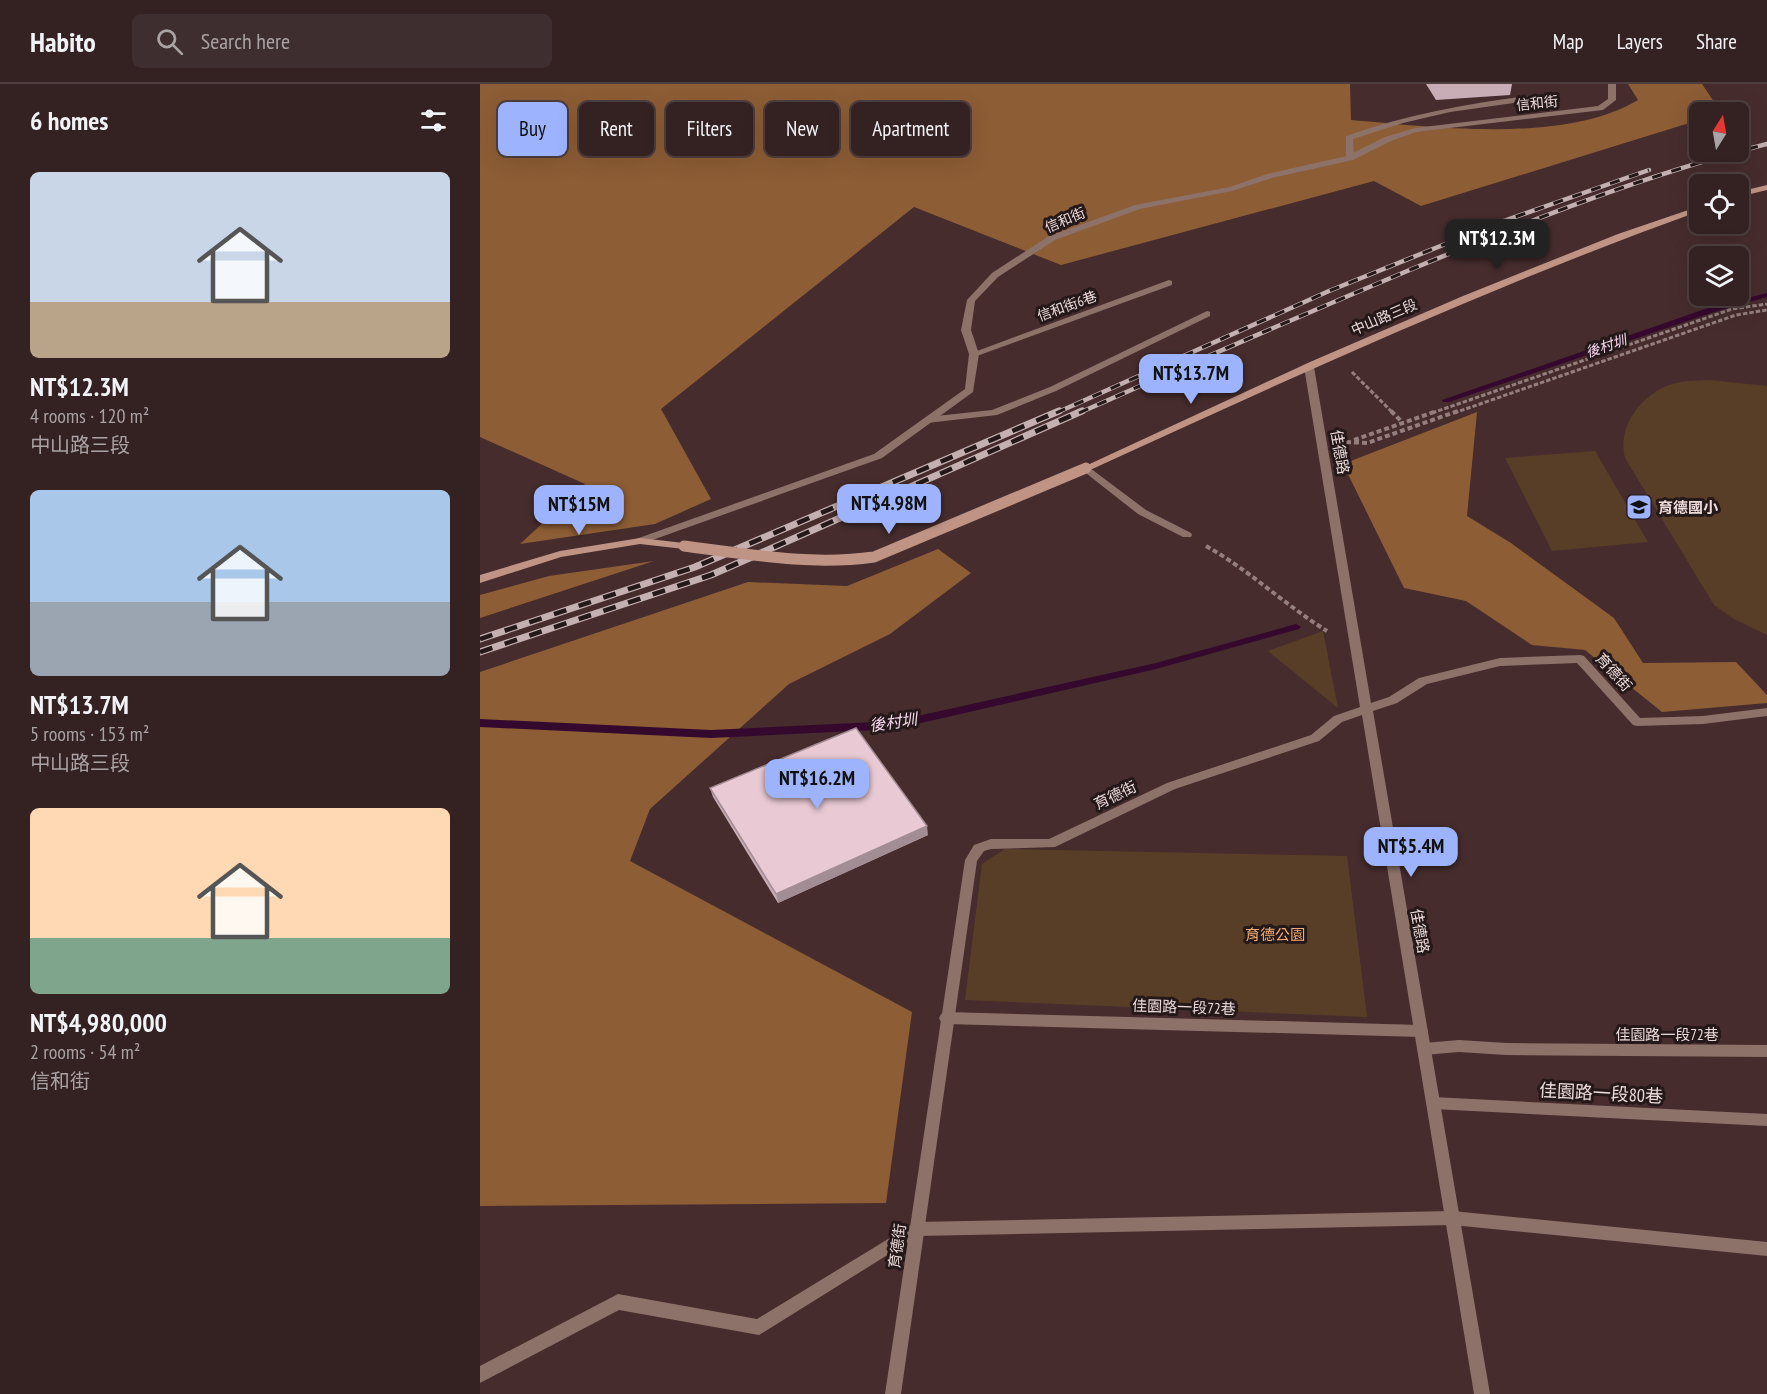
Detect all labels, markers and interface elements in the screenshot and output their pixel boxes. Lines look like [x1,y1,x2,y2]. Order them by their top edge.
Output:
search box [132,14,552,68]
text: Habito [30,23,96,60]
icon: search [153,25,186,58]
text: Search here [201,27,290,55]
text: Map [1553,28,1584,55]
text: Layers [1617,28,1663,55]
text: Share [1696,28,1737,55]
street label: 信和街 [1515,92,1559,114]
chip: Buy [498,102,567,156]
chip: Rent [579,102,654,156]
chip: Filters [666,102,753,156]
chip: New [765,102,839,156]
chip: Apartment [851,102,970,156]
north arrow [1689,102,1749,162]
map controls [1689,102,1749,306]
text: 6 homes [30,104,108,137]
icon: filters [417,104,450,137]
button: locate [1689,174,1749,234]
street label: 信和街 [1042,204,1088,236]
icon: home [186,211,294,319]
pin: NT$12.3M [1435,219,1559,270]
text: NT$12.3M [1459,225,1535,251]
button: layers [1689,246,1749,306]
street label: 信和街6巷 [1035,287,1099,325]
street label: 中山路三段 [1348,295,1420,339]
water label: 後村圳 [1583,330,1631,361]
pin: NT$13.7M [1129,354,1253,405]
text: NT$13.7M [1153,360,1229,386]
text: NT$12.3M [30,370,129,403]
text: 4 rooms · 120 m² [30,403,149,429]
street label: 佳德路 [1327,428,1353,476]
text: 中山路三段 [30,432,130,458]
pin: NT$4.98M [827,484,951,535]
pin: NT$15M [530,485,628,536]
text: NT$4.98M [851,490,927,516]
text: NT$15M [548,491,610,517]
school or university icon: 育德國小 [1624,492,1654,522]
place label: 育德國小 [1658,498,1719,517]
icon: home [186,529,294,637]
street label: 育德街 [1592,649,1636,695]
text: NT$13.7M [30,688,129,721]
water label: 後村圳 [868,708,920,735]
text: 5 rooms · 153 m² [30,721,149,747]
text: 中山路三段 [30,750,130,776]
pin: NT$16.2M [755,759,879,810]
text: NT$16.2M [779,765,855,791]
street label: 育德街 [1091,777,1139,813]
pin: NT$5.4M [1356,827,1466,878]
text: NT$5.4M [1378,833,1444,859]
icon: home [186,847,294,955]
street label: 佳德路 [1407,907,1433,955]
park label: 育德公園 [1245,925,1305,944]
street label: 佳園路一段72巷 [1132,996,1236,1018]
text: NT$4,980,000 [30,1006,167,1039]
street label: 佳園路一段72巷 [1615,1025,1719,1044]
text: 2 rooms · 54 m² [30,1039,140,1065]
text: 信和街 [30,1068,90,1094]
street label: 佳園路一段80巷 [1538,1078,1664,1108]
street label: 育德街 [884,1222,910,1270]

